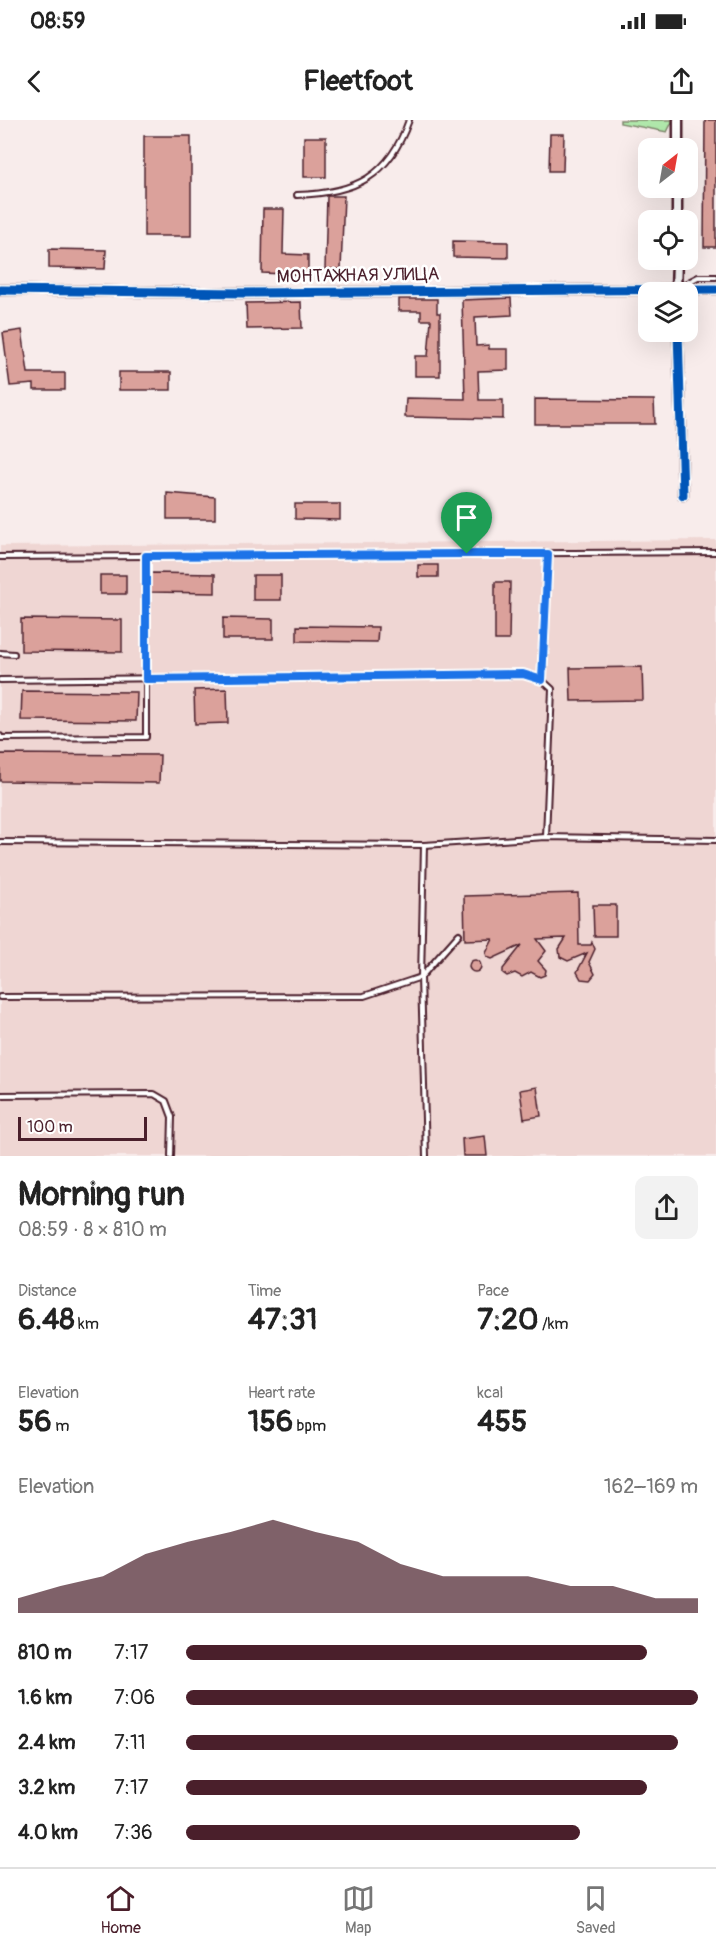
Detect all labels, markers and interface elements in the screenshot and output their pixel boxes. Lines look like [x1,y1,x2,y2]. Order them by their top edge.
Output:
text: 08:59 [30,7,85,35]
icon: back [18,65,51,98]
text: Fleetfoot [303,65,413,98]
icon: share [665,65,698,98]
north arrow [638,138,698,198]
map controls [638,138,698,342]
button: locate [638,210,698,270]
street label: МОНТАЖНАЯ УЛИЦА [277,263,440,288]
button: layers [638,282,698,342]
pin [441,492,492,554]
icon: arrive [450,501,483,534]
scale bar [18,1114,147,1142]
text: 100 m [27,1117,73,1137]
text: Morning run [18,1174,185,1215]
button: share [635,1176,698,1239]
text: 08:59 · 8 × 810 m [18,1217,167,1242]
text: Distance [18,1281,77,1301]
text: Time [248,1281,281,1301]
text: Pace [477,1281,509,1301]
text: 6.48 [18,1301,75,1338]
text: 47:31 [248,1301,317,1338]
text: 7:20 [477,1301,538,1338]
text: km [75,1314,99,1334]
text: /km [538,1314,569,1334]
text: Elevation [18,1383,79,1403]
text: Heart rate [248,1383,315,1403]
text: kcal [477,1383,503,1403]
text: 56 [18,1403,52,1440]
text: 156 [248,1403,293,1440]
text: 455 [477,1403,527,1440]
text: m [52,1416,69,1436]
text: bpm [293,1416,326,1436]
text: Elevation [18,1474,94,1499]
text: 162–169 m [604,1474,698,1499]
text: 810 m [18,1640,72,1665]
text: 7:17 [114,1640,148,1665]
text: 1.6 km [18,1685,72,1710]
text: 7:06 [114,1685,155,1710]
text: 2.4 km [18,1730,76,1755]
text: 7:11 [114,1730,146,1755]
text: 3.2 km [18,1775,75,1800]
text: 7:17 [114,1775,148,1800]
text: 4.0 km [18,1820,78,1845]
text: 7:36 [114,1820,153,1845]
tab: Home [100,1882,141,1938]
tab: Map [342,1882,375,1938]
tab: Saved [576,1882,616,1938]

